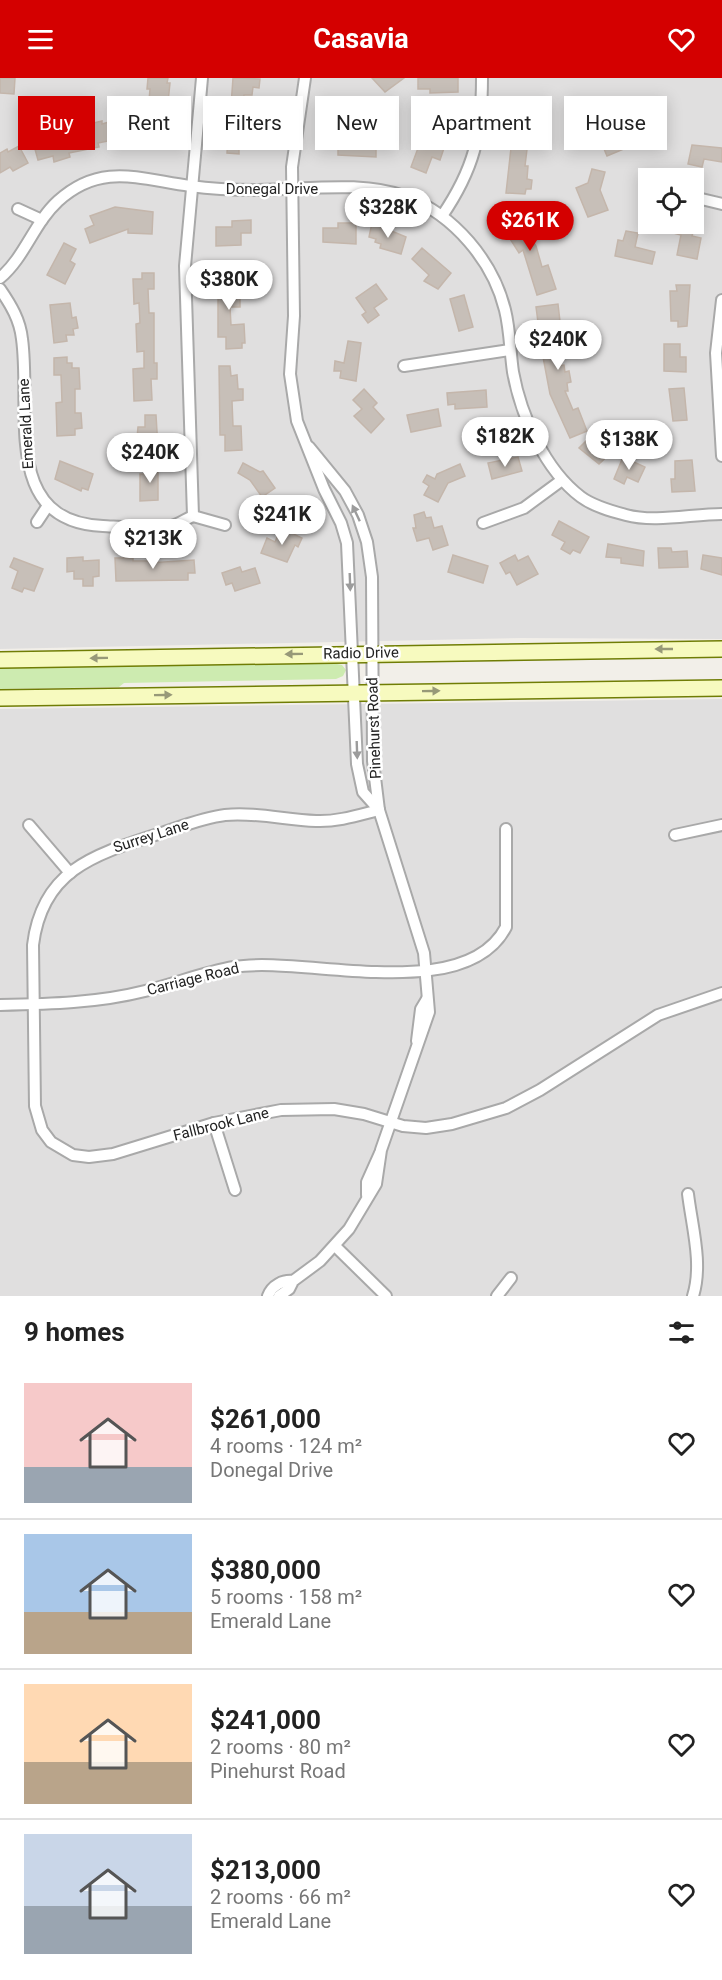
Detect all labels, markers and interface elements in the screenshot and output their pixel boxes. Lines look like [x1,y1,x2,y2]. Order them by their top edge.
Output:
icon: menu [24,23,57,56]
text: Casavia [313,23,409,55]
icon: heart [665,23,698,56]
chip: Buy [18,96,95,150]
chip: Rent [107,96,191,150]
chip: Filters [203,96,303,150]
chip: New [315,96,399,150]
chip: Apartment [411,96,552,150]
chip: House [564,96,667,150]
map controls [638,168,704,234]
button: locate [638,168,704,234]
street label: Donegal Drive [226,180,318,198]
pin: $328K [346,188,430,239]
text: $328K [359,195,417,219]
pin: $261K [488,201,572,252]
text: $261K [501,208,559,232]
pin: $380K [187,260,271,311]
text: $380K [200,267,258,291]
pin: $240K [516,320,600,371]
text: $240K [529,327,587,351]
street label: Emerald Lane [15,378,37,470]
pin: $182K [463,417,547,468]
pin: $138K [587,420,671,471]
text: $182K [476,424,534,448]
text: $138K [600,427,658,451]
pin: $240K [108,433,192,484]
text: $240K [121,440,179,464]
pin: $241K [240,495,324,546]
text: $241K [253,502,311,526]
one-way arrow [352,504,361,521]
pin: $213K [111,519,195,570]
text: $213K [124,526,182,550]
one-way arrow [345,572,355,591]
street label: Radio Drive [323,643,399,663]
one-way arrow [654,644,673,654]
one-way arrow [284,649,303,659]
one-way arrow [89,653,108,663]
street label: Pinehurst Road [363,677,385,779]
one-way arrow [421,686,440,695]
one-way arrow [154,690,173,700]
one-way arrow [352,741,361,760]
street label: Surrey Lane [111,815,191,857]
street label: Carriage Road [145,959,241,999]
street label: Fallbrook Lane [171,1103,271,1145]
icon: filters [665,1316,698,1349]
text: 9 homes [24,1317,125,1347]
text: $261,000 [210,1404,321,1434]
icon: home [72,1407,144,1479]
icon: heart [665,1427,698,1460]
text: 4 rooms · 124 m² [210,1434,362,1458]
text: Donegal Drive [210,1458,333,1482]
text: $380,000 [210,1555,321,1585]
icon: home [72,1558,144,1630]
icon: heart [665,1578,698,1611]
text: 5 rooms · 158 m² [210,1585,362,1609]
text: Emerald Lane [210,1609,331,1633]
text: $241,000 [210,1705,321,1735]
icon: home [72,1708,144,1780]
icon: heart [665,1728,698,1761]
text: 2 rooms · 80 m² [210,1735,351,1759]
text: Pinehurst Road [210,1759,346,1783]
text: $213,000 [210,1855,321,1885]
icon: home [72,1858,144,1930]
icon: heart [665,1878,698,1911]
text: 2 rooms · 66 m² [210,1885,351,1909]
text: Emerald Lane [210,1909,331,1933]

